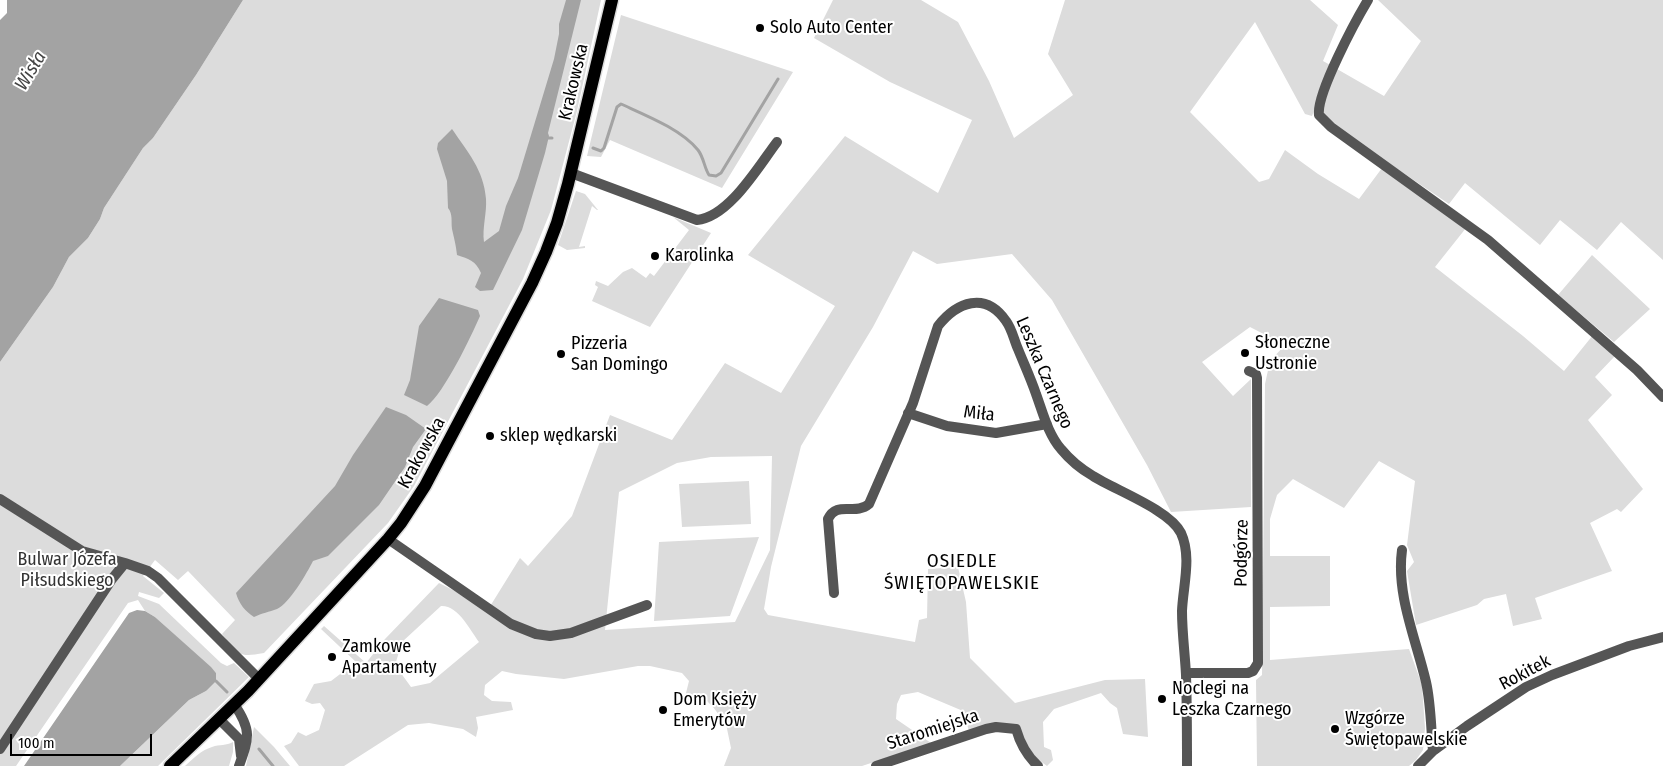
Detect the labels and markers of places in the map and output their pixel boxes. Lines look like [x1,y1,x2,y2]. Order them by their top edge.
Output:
place label: Solo Auto Center [770,17,893,39]
marker: Solo Auto Center [754,22,766,34]
place label: Karolinka [665,245,734,267]
marker: Karolinka [649,250,661,262]
place label: Słoneczne Ustronie [1255,332,1330,374]
place label: Pizzeria San Domingo [571,333,668,376]
marker: Słoneczne Ustronie [1239,347,1251,359]
marker: Pizzeria San Domingo [555,348,567,360]
place label: sklep wędkarski [500,425,617,447]
marker: sklep wędkarski [484,430,496,442]
place label: Zamkowe Apartamenty [342,636,437,679]
marker: Zamkowe Apartamenty [326,651,338,663]
place label: Noclegi na Leszka Czarnego [1172,678,1292,721]
place label: Dom Księży Emerytów [673,689,757,732]
marker: Noclegi na Leszka Czarnego [1156,693,1168,705]
marker: Dom Księży Emerytów [657,704,669,716]
place label: Wzgórze Świętopawelskie [1345,708,1467,751]
marker: Wzgórze Świętopawelskie [1329,723,1341,735]

